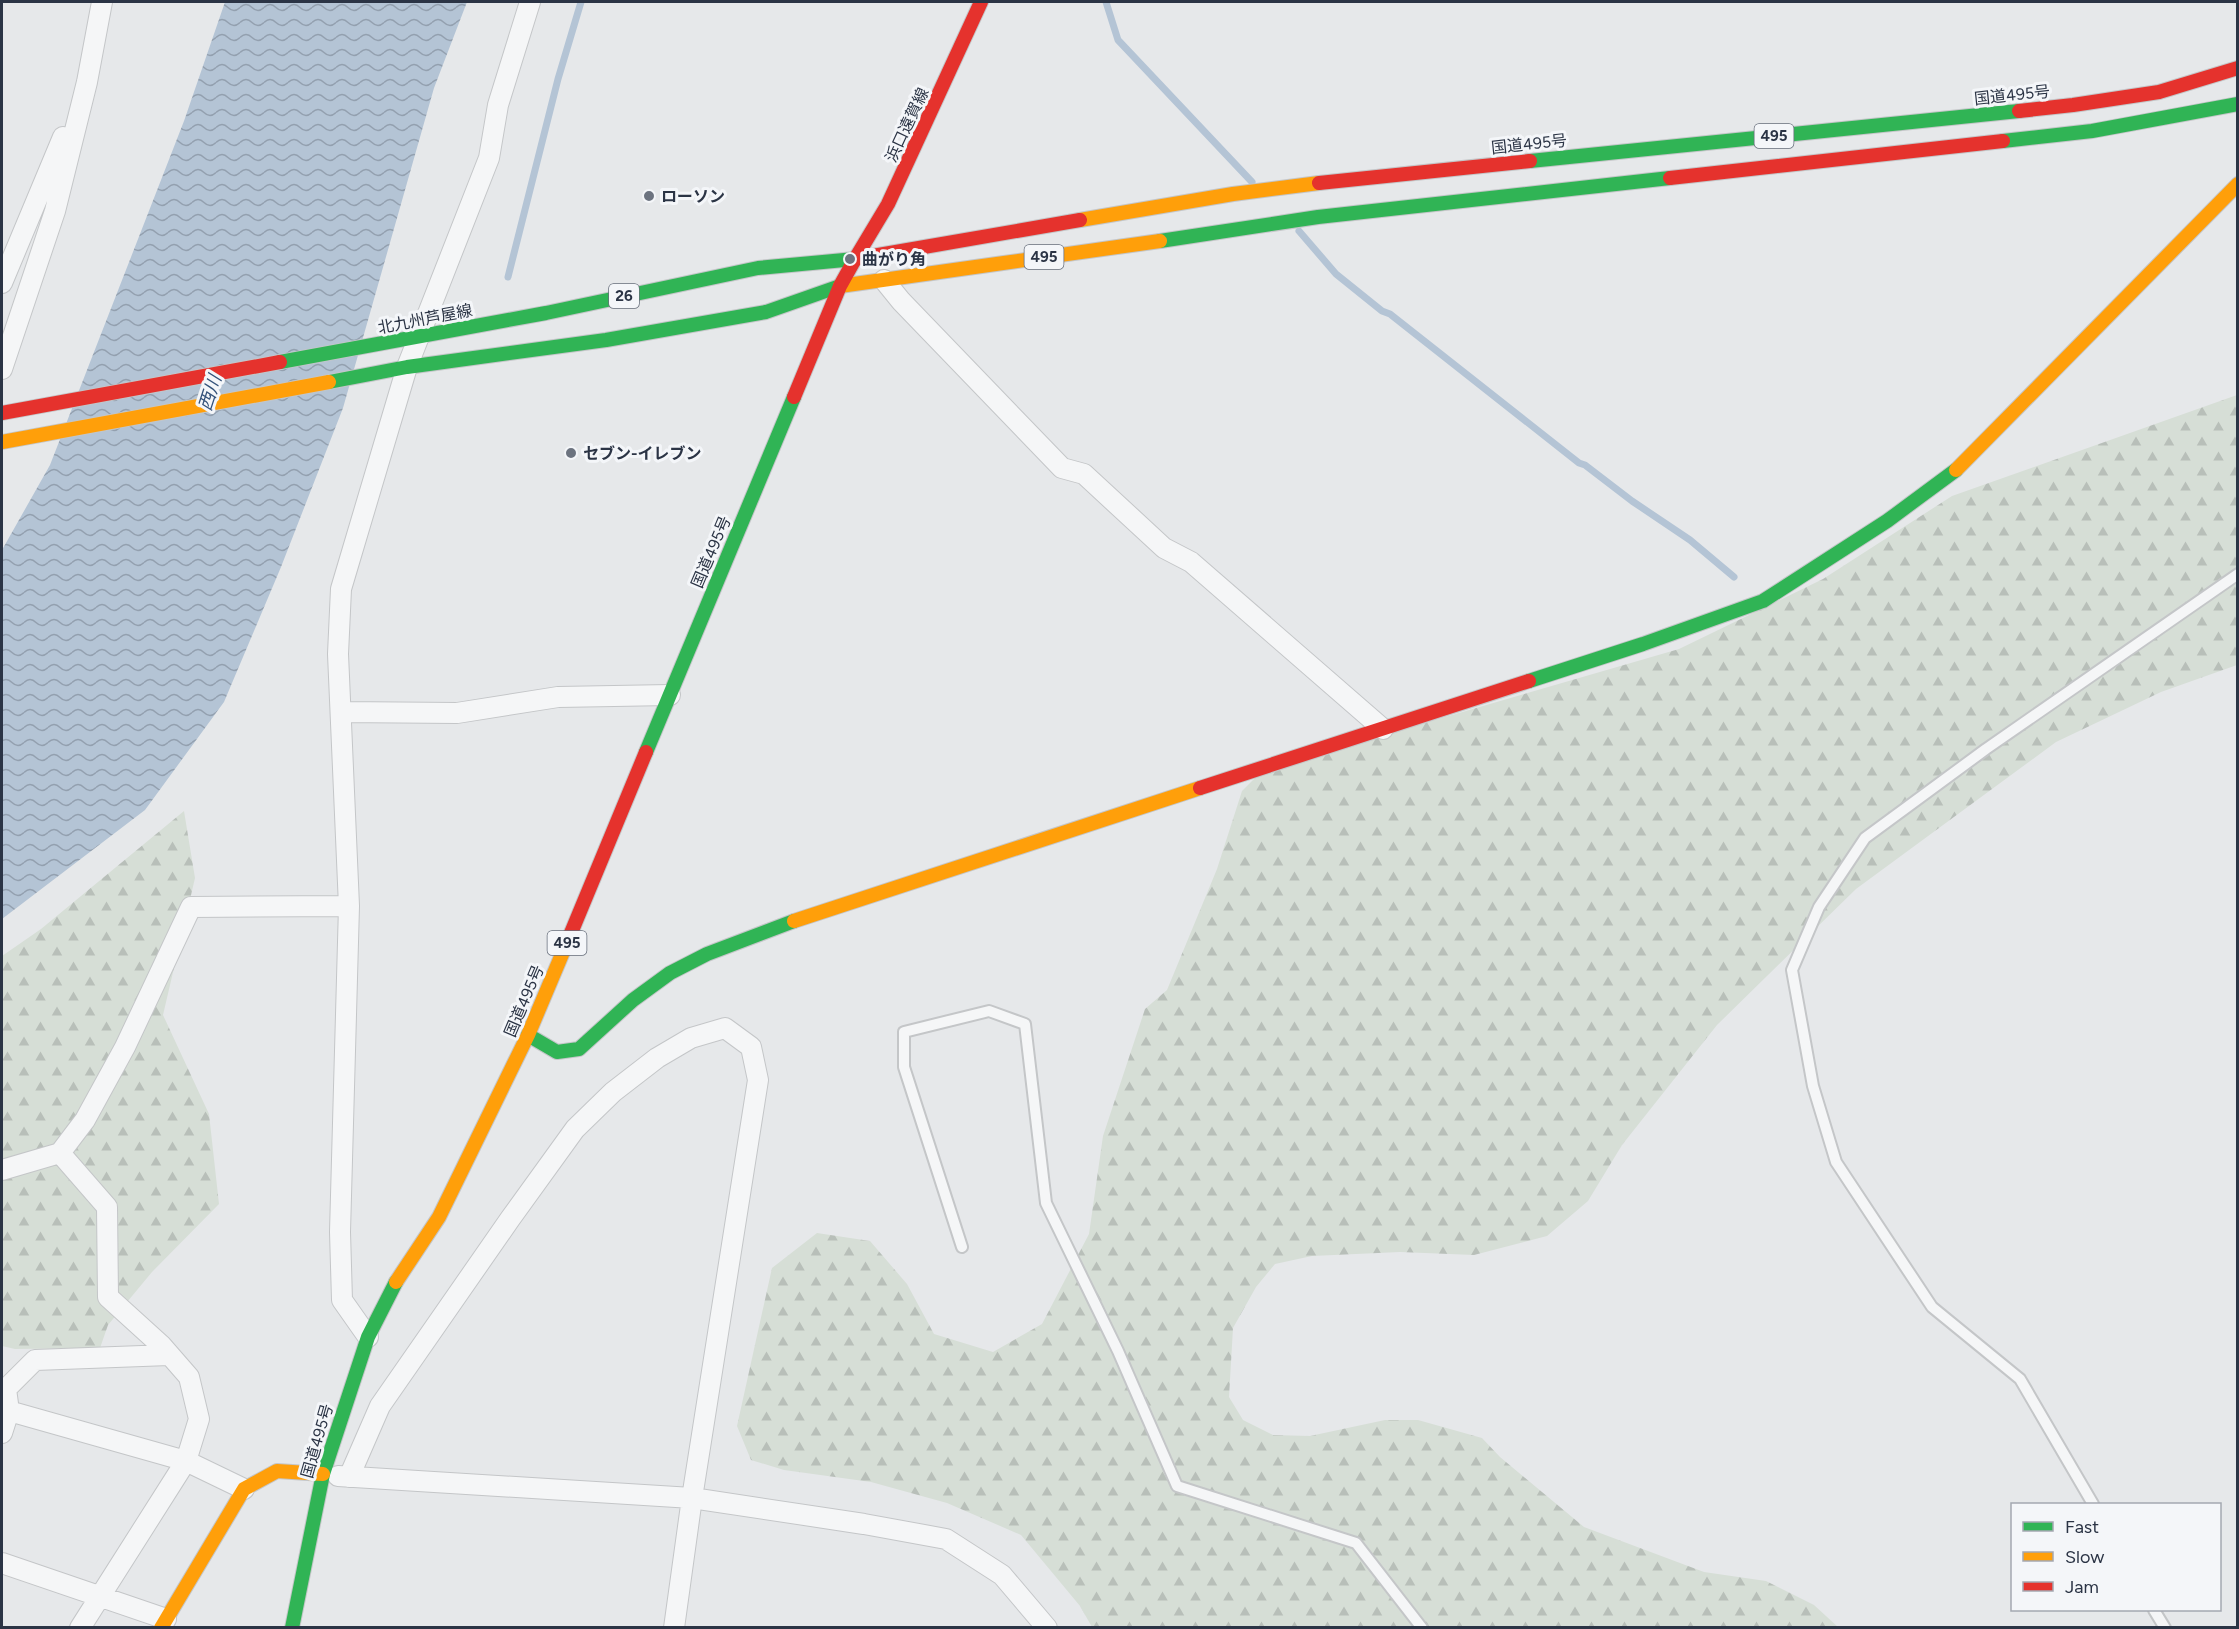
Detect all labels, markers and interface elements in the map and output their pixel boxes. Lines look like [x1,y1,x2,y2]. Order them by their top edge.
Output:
street label: 国道495号 [1973,82,2051,108]
street label: 浜口遠賀線 [881,85,933,165]
road number: 495 [1754,124,1794,148]
street label: 国道495号 [1490,131,1568,157]
place label: ローソン [661,187,725,206]
marker: ローソン [642,189,656,203]
road number: 495 [1024,245,1064,269]
place label: 曲がり角 [862,250,926,269]
marker: 曲がり角 [843,252,857,266]
road number: 26 [609,284,639,308]
street label: 北九州芦屋線 [376,301,474,337]
water label: 西川 [194,371,227,414]
place label: セブン-イレブン [583,444,702,463]
marker: セブン-イレブン [564,446,578,460]
street label: 国道495号 [687,513,735,591]
road number: 495 [548,931,586,955]
street label: 国道495号 [500,962,548,1040]
street label: 国道495号 [297,1402,337,1480]
legend [2011,1503,2221,1611]
text: Fast [2065,1516,2099,1538]
text: Slow [2065,1546,2104,1568]
text: Jam [2065,1576,2099,1598]

